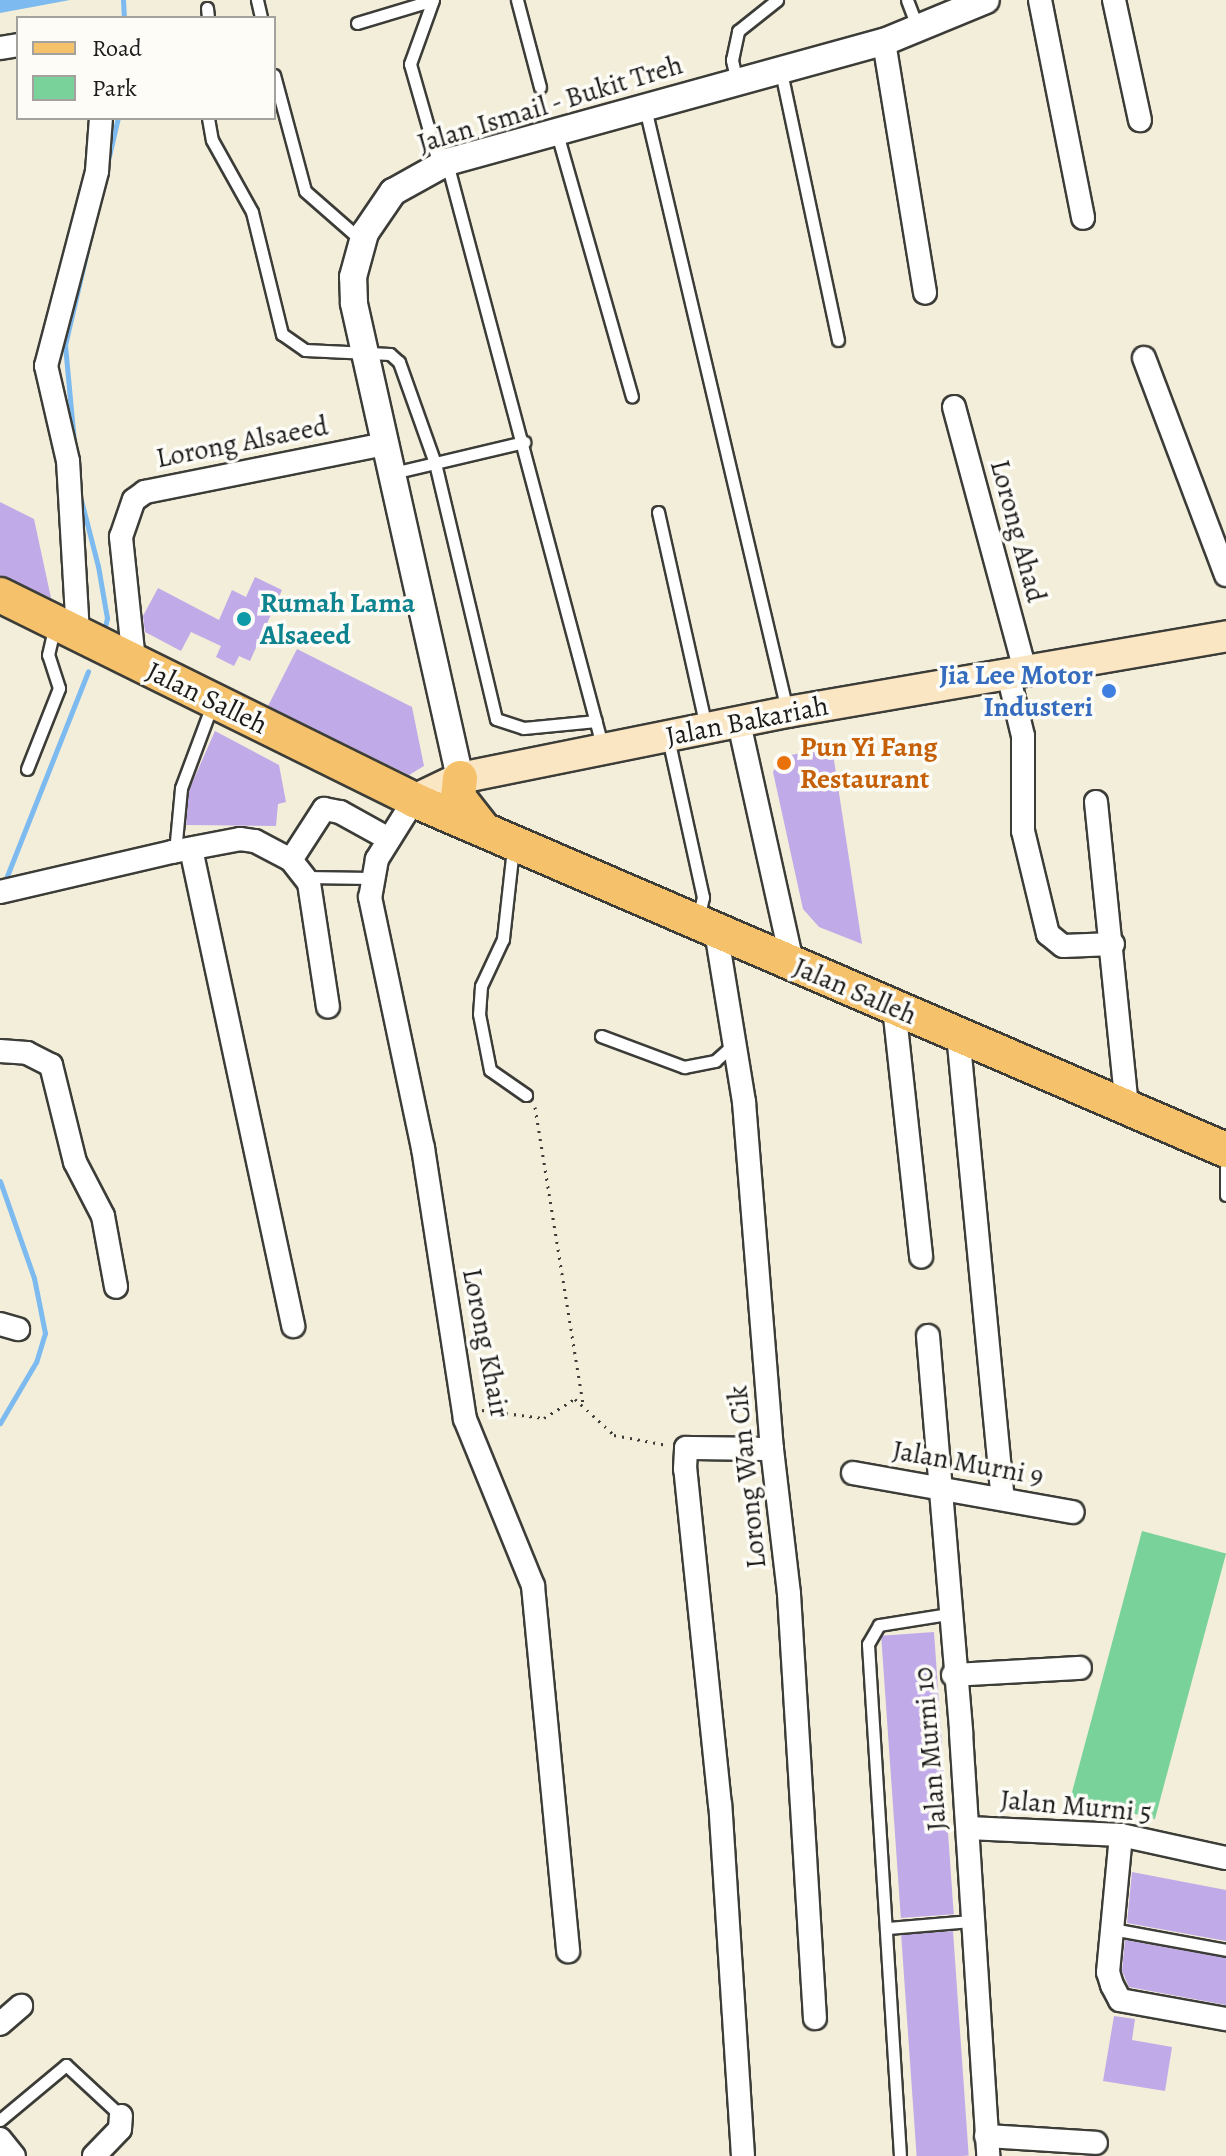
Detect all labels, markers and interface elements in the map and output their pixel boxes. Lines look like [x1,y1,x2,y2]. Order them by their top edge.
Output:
legend [16,16,276,120]
text: Road [92,32,142,64]
street label: Jalan Ismail - Bukit Treh [413,48,687,160]
text: Park [92,72,137,104]
street label: Lorong Alsaeed [153,409,331,475]
street label: Lorong Ahad [983,456,1053,606]
place label: Rumah Lama Alsaeed [260,586,415,652]
marker: Rumah Lama Alsaeed [235,610,253,628]
street label: Jalan Salleh [141,654,273,742]
place label: Jia Lee Motor Industeri [939,658,1093,724]
marker: Jia Lee Motor Industeri [1100,682,1118,700]
street label: Jalan Bakariah [663,689,831,753]
place label: Pun Yi Fang Restaurant [800,730,938,796]
marker: Pun Yi Fang Restaurant [775,754,793,772]
street label: Jalan Salleh [788,950,922,1032]
street label: Lorong Khair [455,1265,517,1421]
street label: Lorong Wan Cik [721,1384,773,1570]
street label: Jalan Murni 9 [890,1433,1046,1493]
street label: Jalan Murni 10 [906,1666,954,1832]
street label: Jalan Murni 5 [999,1783,1153,1829]

